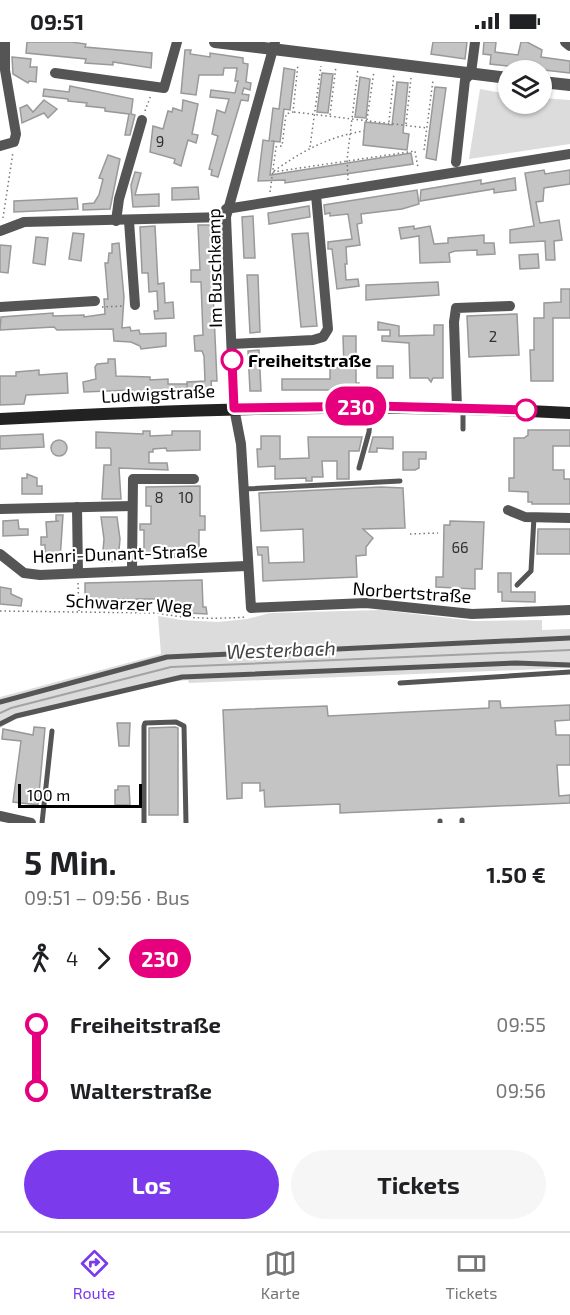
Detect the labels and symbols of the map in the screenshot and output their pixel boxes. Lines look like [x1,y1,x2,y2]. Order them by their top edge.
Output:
house number: 9 [156,132,164,150]
street label: Im Buschkamp [202,208,226,328]
house number: 2 [489,327,497,345]
marker: Freiheitstraße [221,349,243,371]
place label: Freiheitstraße [248,349,371,371]
street label: Ludwigstraße [100,379,216,407]
line badge: 230 [322,386,391,426]
unlabelled marker [515,399,537,421]
house number: 8 [154,488,164,506]
house number: 10 [178,488,194,506]
house number: 66 [451,538,469,556]
street label: Henri-Dunant-Straße [32,539,208,567]
street label: Norbertstraße [352,577,472,607]
street label: Schwarzer Weg [65,589,193,617]
water label: Westerbach [226,635,336,663]
scale bar [18,781,142,808]

